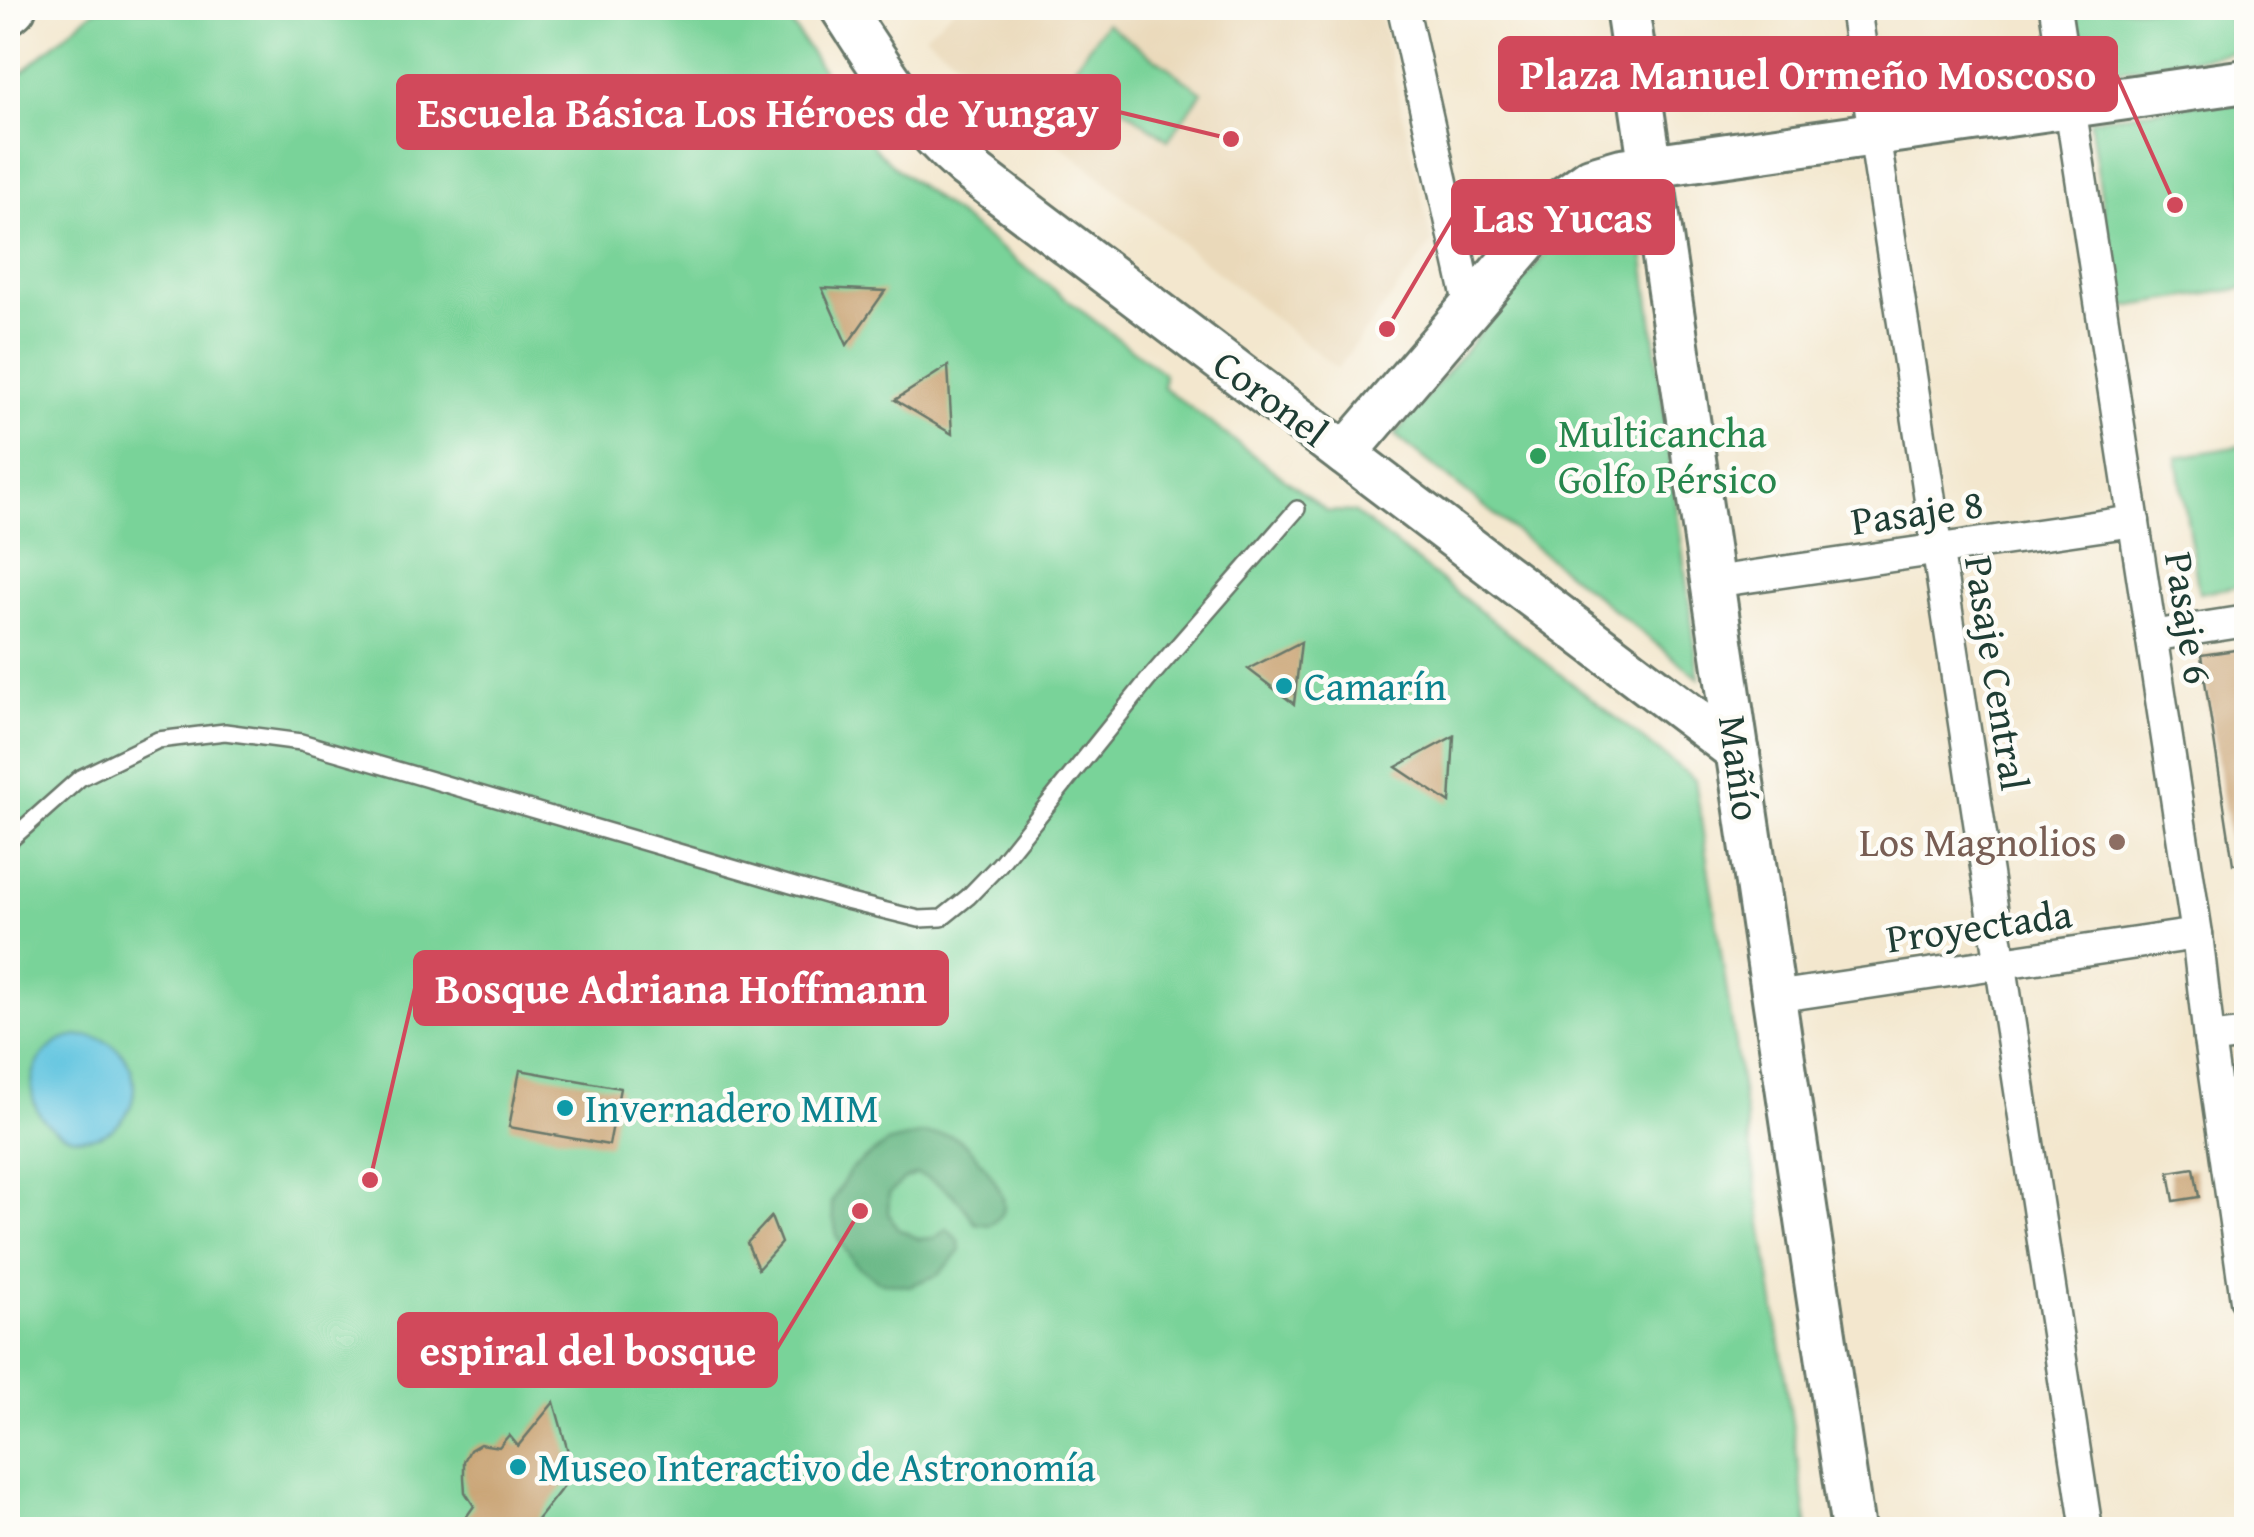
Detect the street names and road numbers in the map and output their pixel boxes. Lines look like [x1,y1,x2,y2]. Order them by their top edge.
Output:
street label: Coronel [1201,335,1341,461]
street label: Pasaje 8 [1847,473,1987,550]
street label: Pasaje 6 [2150,548,2229,688]
street label: Pasaje Central [1950,551,2045,795]
street label: Mañío [1704,711,1777,824]
street label: Proyectada [1882,883,2076,968]

